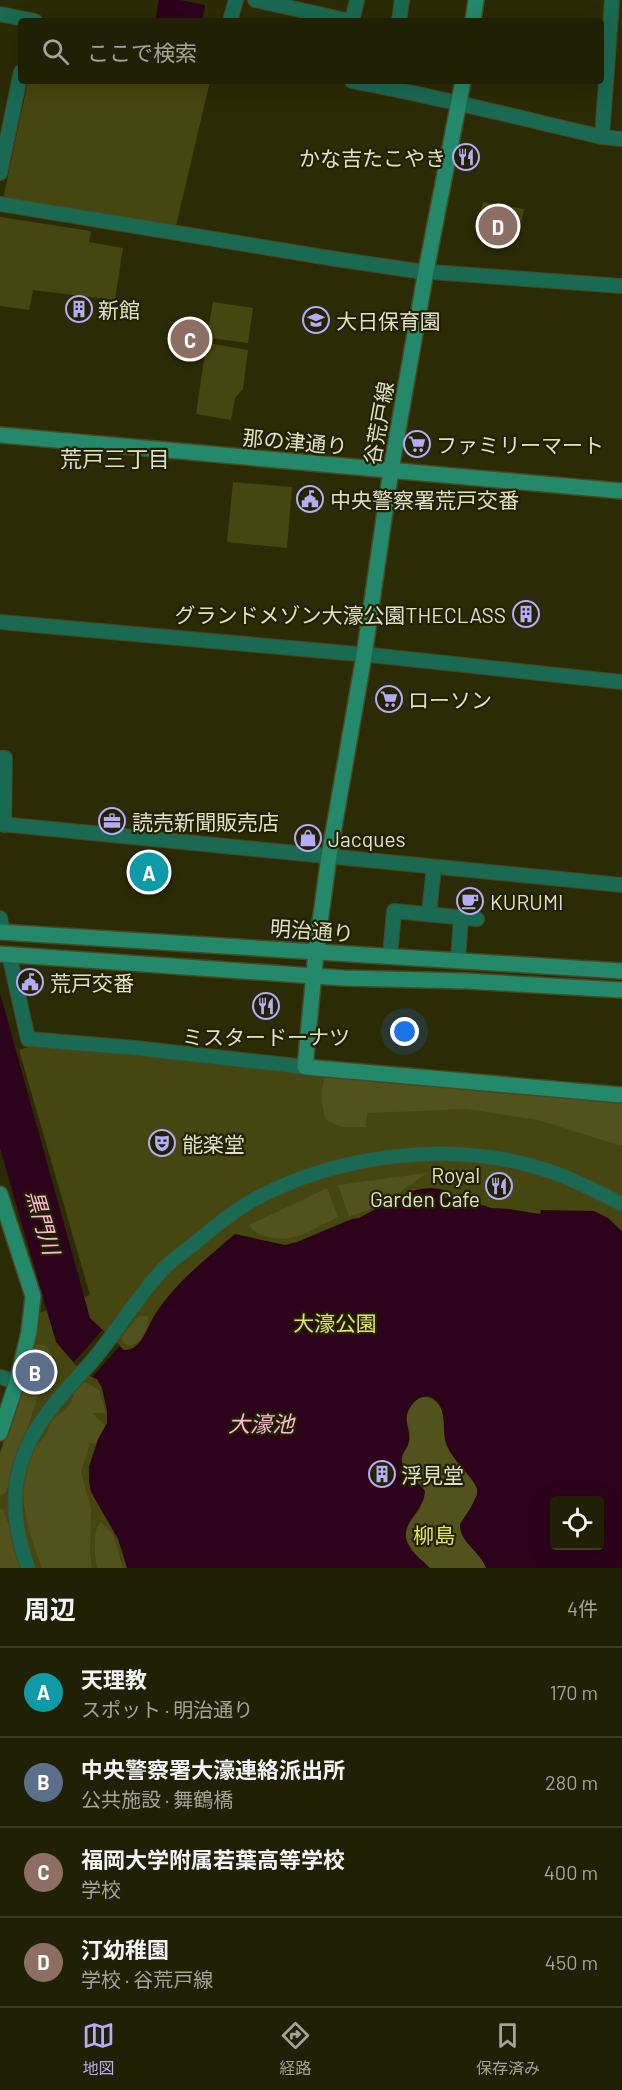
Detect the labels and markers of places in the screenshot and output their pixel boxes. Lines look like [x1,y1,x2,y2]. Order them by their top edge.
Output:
restaurant icon: かな吉たこやき [451,142,481,172]
place label: かな吉たこやき [299,145,446,170]
pin: D [478,204,518,248]
building icon: 新館 [64,294,94,324]
place label: 新館 [98,297,140,322]
school or university icon: 大日保育園 [301,305,331,335]
place label: 大日保育園 [336,308,441,333]
pin: C [170,316,210,362]
supermarket icon: ファミリーマート [402,429,432,459]
place label: ファミリーマート [436,432,604,457]
public building icon: 中央警察署荒戸交番 [295,484,325,514]
place label: 中央警察署荒戸交番 [330,487,519,512]
building icon: グランドメゾン大濠公園THECLASS [511,599,541,629]
place label: グランドメゾン大濠公園THECLASS [175,602,506,627]
supermarket icon: ローソン [374,684,404,714]
place label: ローソン [408,687,492,712]
office icon: 読売新聞販売店 [97,806,127,836]
place label: 読売新聞販売店 [132,809,279,834]
shop icon: Jacques [293,823,323,853]
place label: Jacques [328,826,406,851]
pin: A [130,850,168,894]
cafe icon: KURUMI [455,886,485,916]
place label: KURUMI [490,889,563,914]
public building icon: 荒戸交番 [15,967,45,997]
place label: 荒戸交番 [50,970,134,995]
restaurant icon: ミスタードーナツ [251,991,281,1021]
place label: ミスタードーナツ [182,1024,350,1049]
theatre icon: 能楽堂 [147,1128,177,1158]
place label: 能楽堂 [182,1131,245,1156]
place label: Royal Garden Cafe [370,1162,480,1211]
restaurant icon: Royal Garden Cafe [484,1171,514,1201]
pin: B [15,1350,54,1394]
building icon: 浮見堂 [367,1459,397,1489]
place label: 浮見堂 [401,1462,464,1487]

